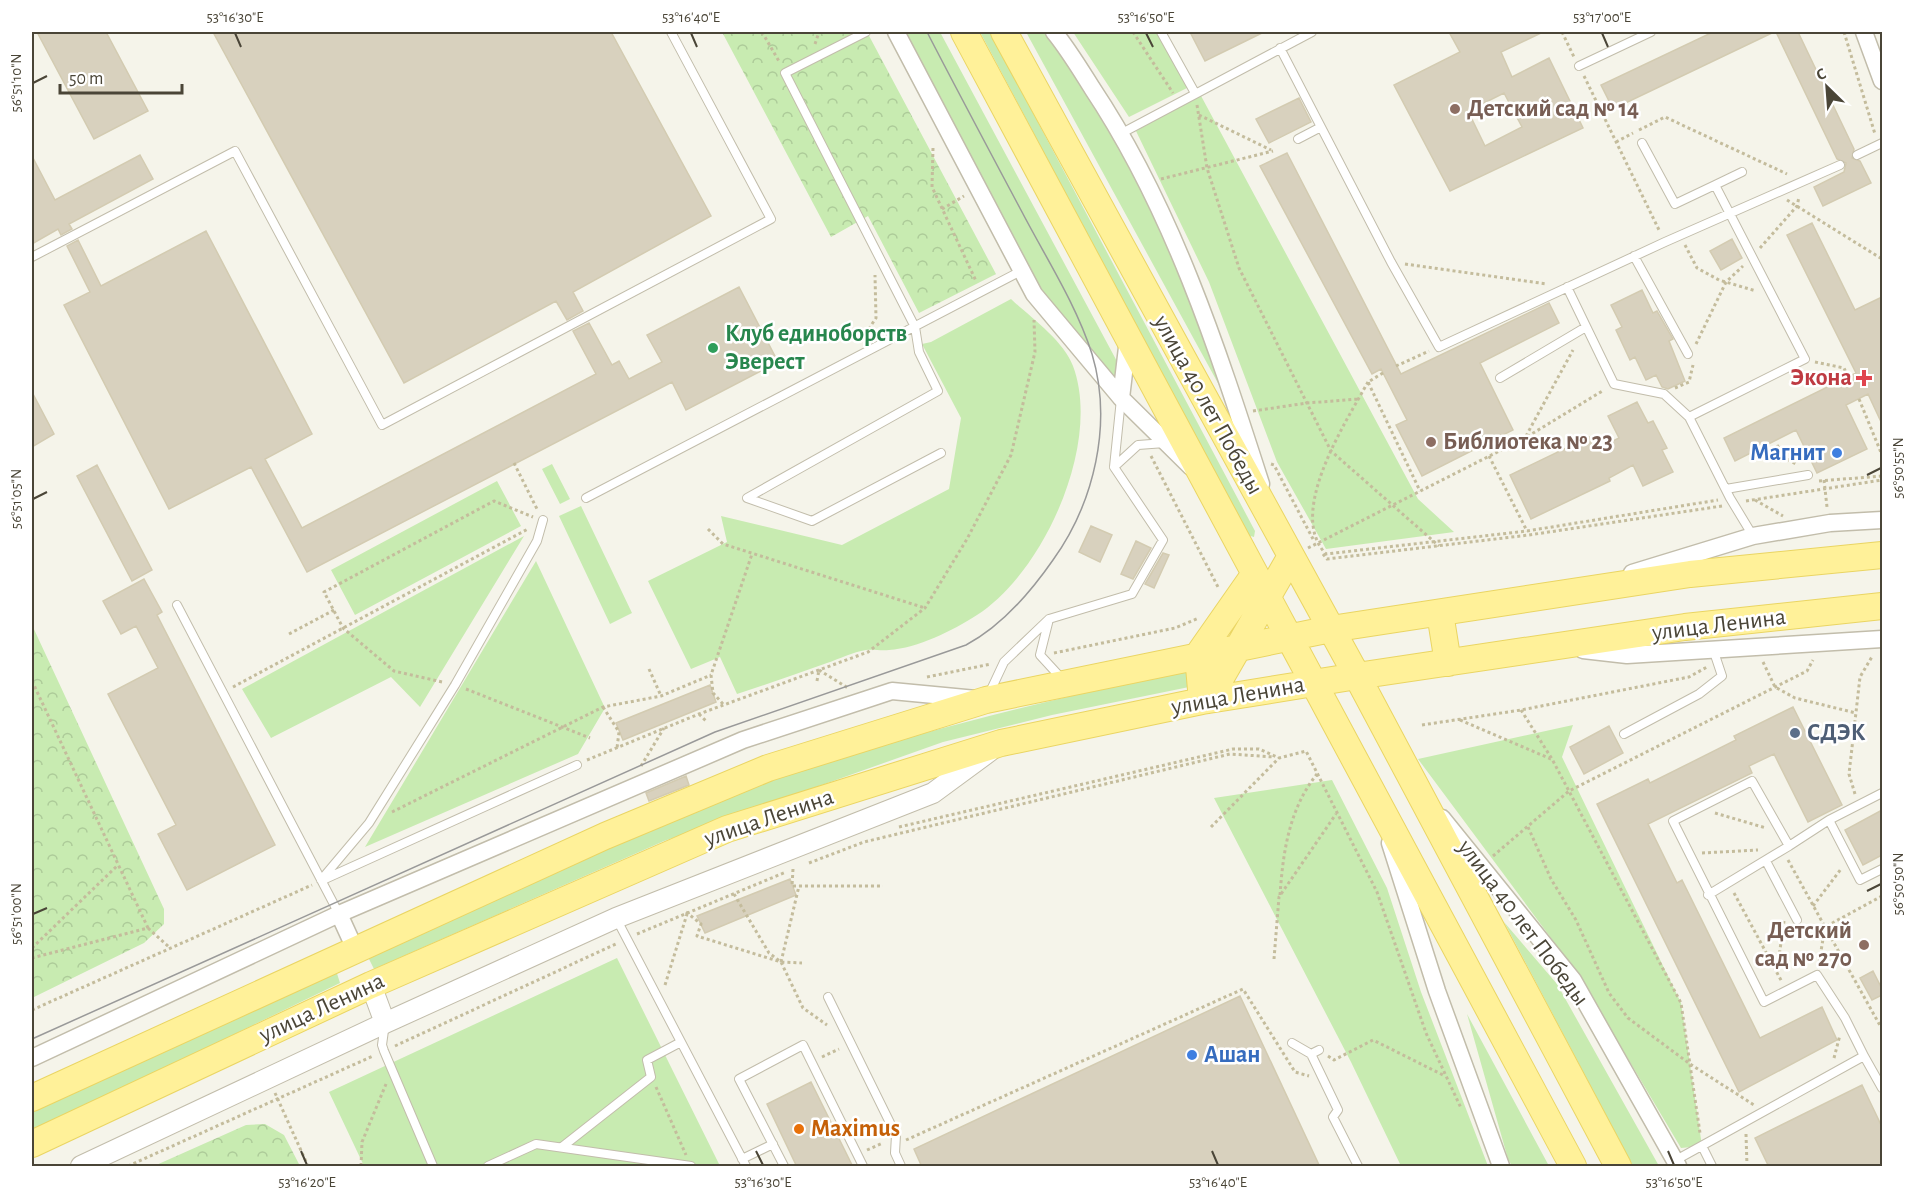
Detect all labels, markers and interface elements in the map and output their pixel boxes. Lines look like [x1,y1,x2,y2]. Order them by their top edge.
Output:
text: 53°16'30"E [206,10,264,25]
text: 53°16'40"E [662,10,720,25]
text: 53°16'50"E [1117,10,1175,25]
text: 53°17'00"E [1573,10,1631,25]
text: 56°51'10"N [9,53,24,113]
scale bar [60,57,182,95]
north arrow [1797,57,1857,117]
text: С [1814,65,1829,83]
text: 50 m [69,70,103,88]
place label: Детский сад № 14 [1467,97,1639,121]
marker: Детский сад № 14 [1448,102,1462,116]
street label: улица 40 лет Победы [1148,310,1267,499]
place label: Клуб единоборств Эверест [725,322,907,374]
marker: Клуб единоборств Эверест [706,341,720,355]
place label: Экона [1790,366,1852,390]
marker: Экона [1857,371,1871,385]
place label: Библиотека № 23 [1443,430,1613,454]
marker: Библиотека № 23 [1424,435,1438,449]
text: 56°50'55"N [1891,437,1906,499]
place label: Магнит [1750,441,1826,465]
marker: Магнит [1830,446,1844,460]
text: 56°51'05"N [9,469,24,529]
street label: улица Ленина [1650,605,1787,645]
street label: улица Ленина [1169,672,1306,720]
place label: СДЭК [1807,721,1866,745]
marker: СДЭК [1788,726,1802,740]
street label: улица Ленина [700,785,837,852]
street label: улица 40 лет Победы [1452,835,1593,1010]
text: 56°50'50"N [1891,852,1906,916]
text: 56°51'00"N [9,883,24,945]
place label: Детский сад № 270 [1755,919,1852,971]
marker: Детский сад № 270 [1857,938,1871,952]
street label: улица Ленина [255,969,388,1048]
place label: Ашан [1204,1043,1261,1067]
marker: Ашан [1185,1048,1199,1062]
place label: Maximus [811,1117,900,1141]
marker: Maximus [792,1122,806,1136]
text: 53°16'20"E [278,1175,336,1190]
text: 53°16'30"E [734,1175,792,1190]
text: 53°16'40"E [1189,1175,1247,1190]
text: 53°16'50"E [1645,1175,1703,1190]

